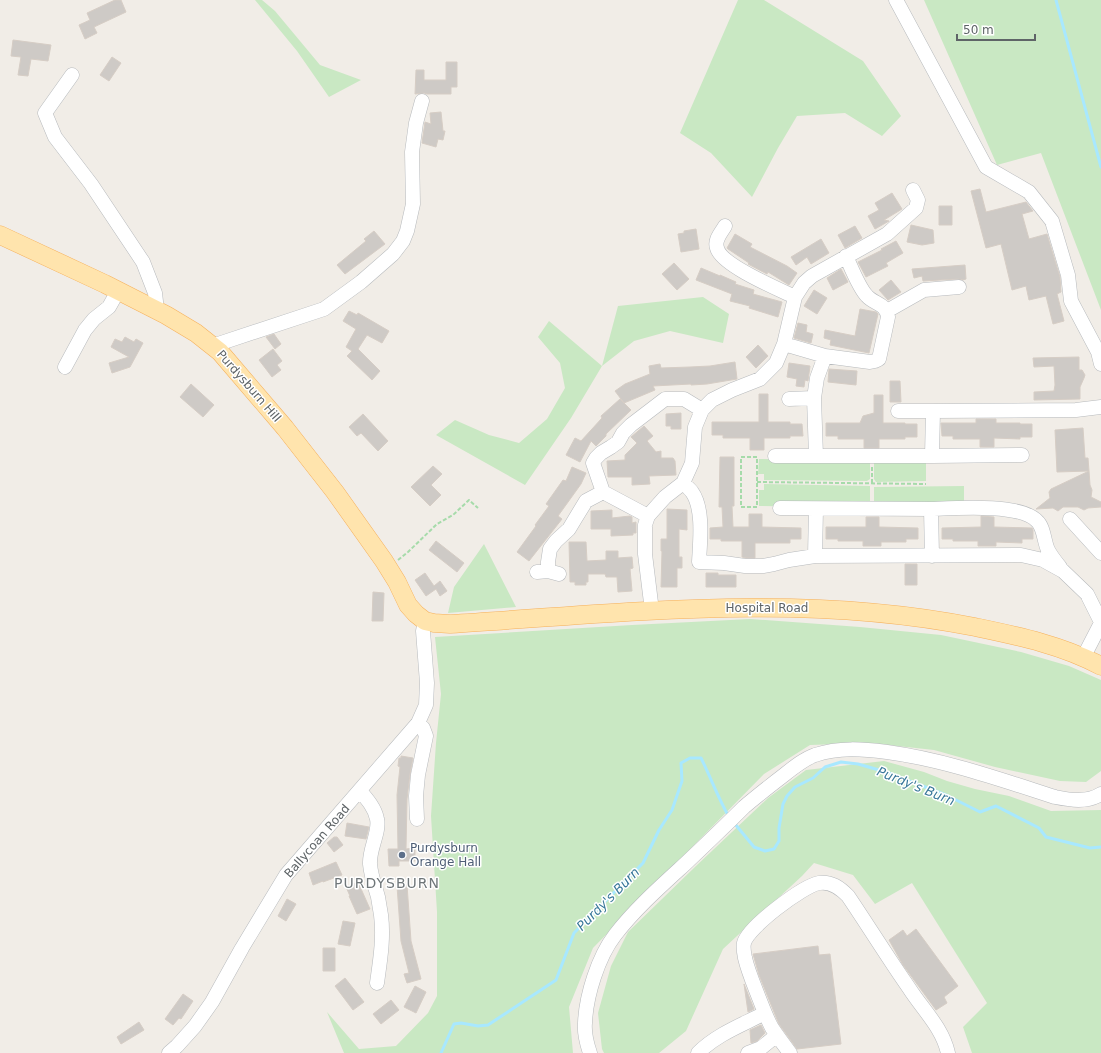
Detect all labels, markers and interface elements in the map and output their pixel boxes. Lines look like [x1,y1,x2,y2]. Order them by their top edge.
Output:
scale bar [957,16,1035,42]
text: 50 m [963,23,994,37]
street label: Purdysburn Hill [214,347,284,425]
street label: Hospital Road [726,601,808,615]
water label: Purdy's Burn [875,764,957,808]
street label: Ballycoan Road [281,802,353,880]
place label: Purdysburn Orange Hall [410,841,481,869]
marker: Purdysburn Orange Hall [397,850,407,860]
water label: Purdy's Burn [573,864,643,934]
district label: PURDYSBURN [334,875,440,891]

